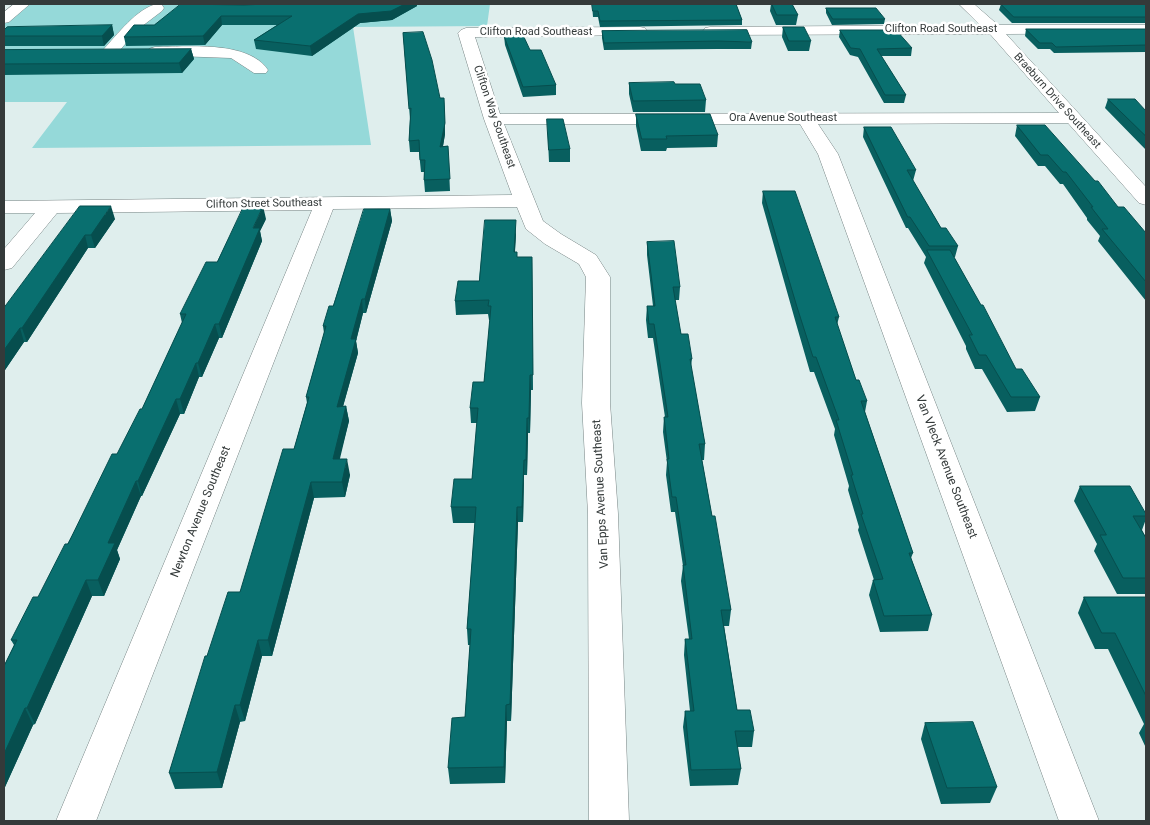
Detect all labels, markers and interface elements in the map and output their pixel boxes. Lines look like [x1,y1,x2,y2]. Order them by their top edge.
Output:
street label: Clifton Road Southeast [885,22,997,36]
street label: Clifton Road Southeast [480,25,592,39]
street label: Braeburn Drive Southeast [1011,51,1103,151]
street label: Clifton Way Southeast [470,64,518,170]
street label: Ora Avenue Southeast [729,111,837,125]
street label: Clifton Street Southeast [206,196,322,212]
street label: Van Vleck Avenue Southeast [912,393,980,541]
street label: Van Epps Avenue Southeast [590,419,612,569]
street label: Newton Avenue Southeast [168,444,234,580]

